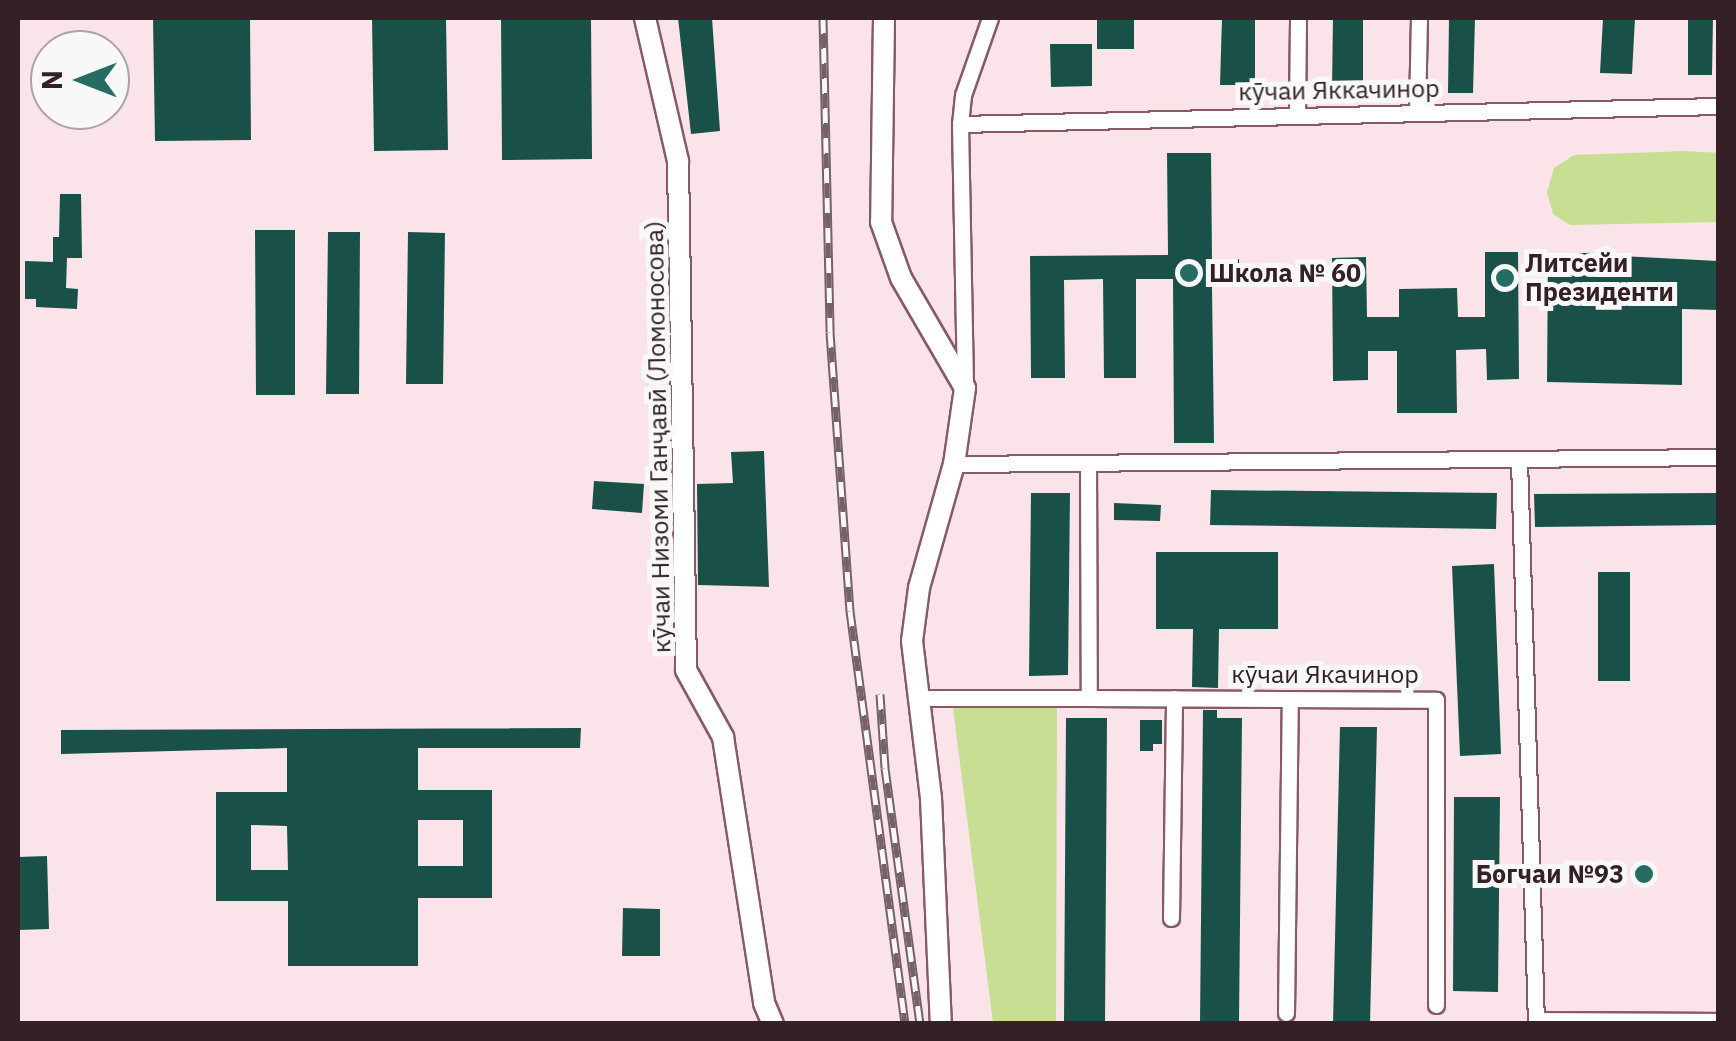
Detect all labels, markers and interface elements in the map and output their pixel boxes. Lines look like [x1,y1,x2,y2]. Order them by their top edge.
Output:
north arrow [30,30,130,130]
text: N [33,70,70,90]
street label: кӯчаи Яккачинор [1238,73,1440,107]
street label: кӯчаи Низоми Ганҷавӣ (Ломоносова) [639,221,677,653]
place label: Литсейи Президенти [1525,249,1674,308]
place label: Школа № 60 [1209,258,1361,288]
marker: Школа № 60 [1178,262,1200,284]
marker: Литсейи Президенти [1494,267,1516,289]
street label: кӯчаи Якачинор [1231,659,1419,689]
place label: Богчаи №93 [1476,859,1624,889]
marker: Богчаи №93 [1633,863,1655,885]

